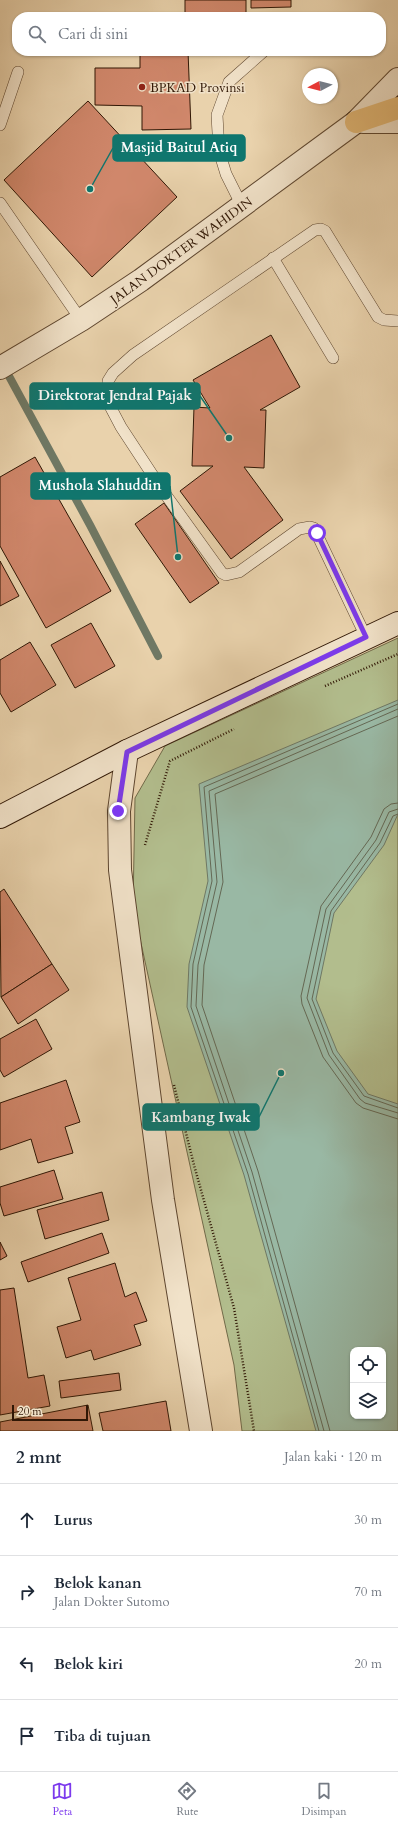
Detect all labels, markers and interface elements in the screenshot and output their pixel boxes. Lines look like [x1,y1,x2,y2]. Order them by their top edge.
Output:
search box [12,12,386,56]
icon: search [26,23,48,45]
text: Cari di sini [58,24,128,44]
north arrow [302,68,338,104]
place label: BPKAD Provinsi [150,79,245,97]
marker: BPKAD Provinsi [137,82,147,92]
callout: Masjid Baitul Atiq [113,135,245,161]
text: Masjid Baitul Atiq [121,138,237,157]
street label: JALAN DOKTER WAHIDIN [105,193,256,310]
callout: Direktorat Jendral Pajak [30,383,200,409]
text: Direktorat Jendral Pajak [38,386,192,405]
callout: Mushola Slahuddin [31,473,170,499]
text: Mushola Slahuddin [39,476,161,495]
route start [308,524,326,542]
route end [109,802,127,820]
callout: Kambang Iwak [143,1104,259,1130]
text: Kambang Iwak [151,1108,251,1127]
map controls [350,1347,386,1419]
button: locate [350,1347,386,1383]
button: layers [350,1383,386,1419]
scale bar [12,1403,88,1422]
text: 20 m [18,1404,42,1419]
text: 2 mnt [16,1446,61,1469]
text: Jalan kaki · 120 m [284,1448,382,1466]
icon: ahead [16,1509,38,1531]
text: Lurus [54,1510,93,1530]
text: 30 m [354,1511,382,1529]
text: Belok kanan [54,1573,142,1593]
icon: right [16,1581,38,1603]
text: 70 m [354,1583,382,1601]
text: Jalan Dokter Sutomo [54,1593,169,1611]
icon: left [16,1653,38,1675]
text: Belok kiri [54,1654,123,1674]
text: 20 m [354,1655,382,1673]
icon: arrive [16,1725,38,1747]
text: Tiba di tujuan [54,1726,151,1746]
tab: Peta [51,1780,73,1819]
tab: Rute [176,1780,199,1819]
tab: Disimpan [302,1780,346,1819]

